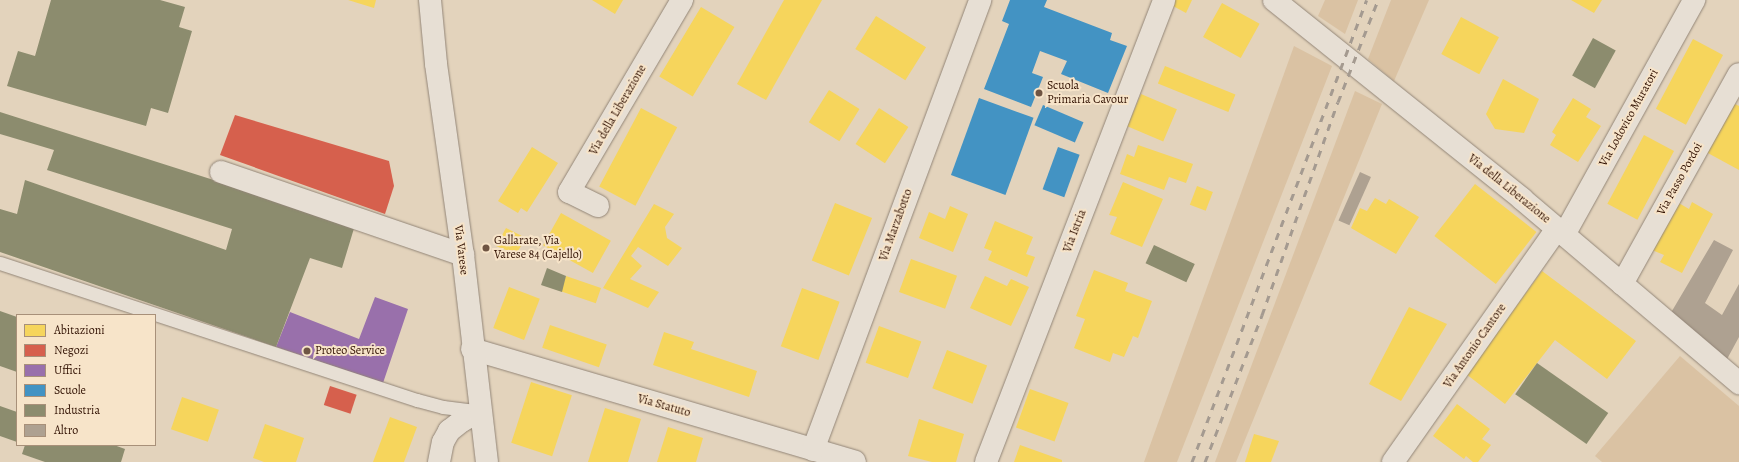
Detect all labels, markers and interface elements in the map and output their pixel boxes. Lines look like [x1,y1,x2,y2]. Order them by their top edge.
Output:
street label: Via della Liberazione [586,62,650,158]
street label: Via Lodovico Muratori [1596,67,1662,169]
place label: Scuola Primaria Cavour [1047,79,1128,107]
marker: Scuola Primaria Cavour [1034,88,1044,98]
street label: Via Passo Pordoi [1654,140,1706,218]
street label: Via della Liberazione [1465,151,1553,227]
street label: Via Marzabotto [876,187,916,263]
street label: Via Istria [1060,208,1090,254]
street label: Via Varese [451,224,471,276]
place label: Gallarate, Via Varese 84 (Cajello) [494,234,582,262]
marker: Gallarate, Via Varese 84 (Cajello) [481,243,491,253]
street label: Via Antonio Cantore [1441,301,1509,391]
legend [16,314,156,446]
text: Abitazioni [54,322,105,338]
text: Negozi [54,342,89,358]
place label: Proteo Service [315,344,385,358]
marker: Proteo Service [302,346,312,356]
text: Uffici [54,362,81,378]
text: Scuole [54,382,86,398]
street label: Via Statuto [636,392,692,420]
text: Industria [54,402,100,418]
text: Altro [54,422,78,438]

